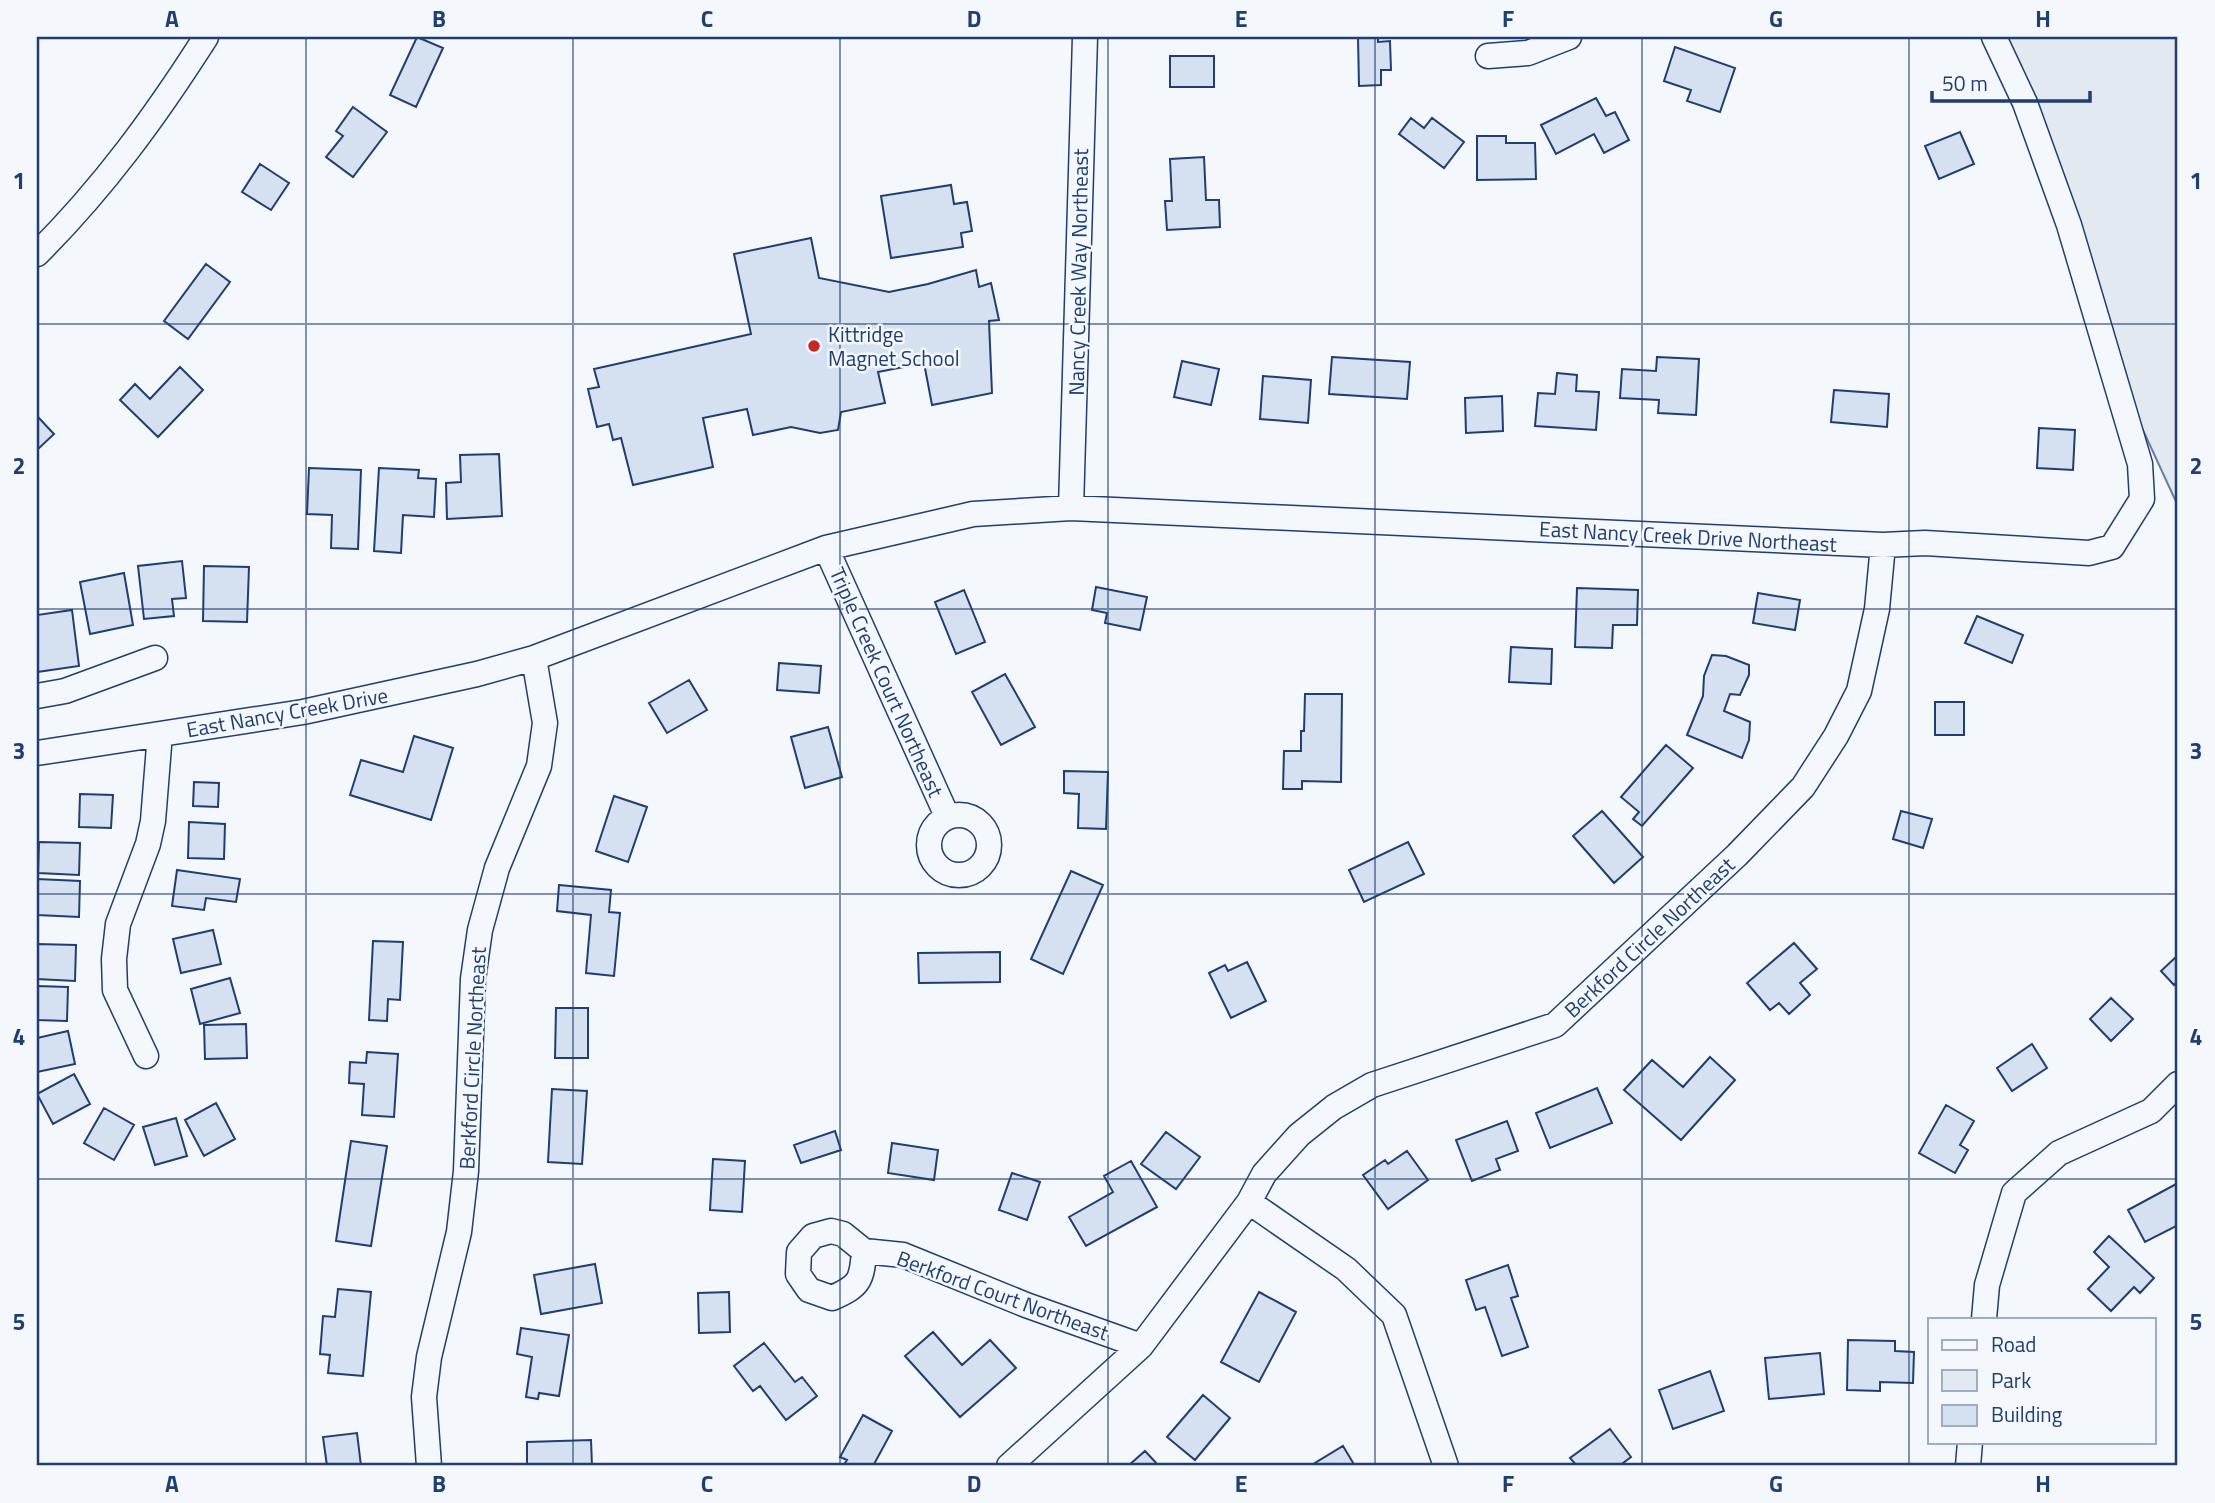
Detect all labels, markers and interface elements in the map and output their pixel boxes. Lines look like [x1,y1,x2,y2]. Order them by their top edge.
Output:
text: A [165,1,179,36]
text: B [432,1,446,36]
text: C [701,1,713,36]
text: D [967,1,981,36]
text: E [1235,1,1247,36]
text: F [1502,1,1514,36]
text: G [1769,1,1783,36]
text: H [2035,1,2051,36]
scale bar [1932,60,2089,104]
text: 50 m [1942,67,1988,99]
street label: Nancy Creek Way Northeast [1060,148,1096,396]
text: 1 [13,163,25,198]
text: 1 [2190,163,2202,198]
place label: Kittridge Magnet School [828,318,960,374]
marker: Kittridge Magnet School [806,338,822,354]
text: 2 [13,448,25,483]
text: 2 [2190,448,2202,483]
street label: East Nancy Creek Drive Northeast [1538,512,1838,560]
street label: Triple Creek Court Northeast [822,562,952,803]
street label: East Nancy Creek Drive [184,679,390,745]
text: 3 [13,733,25,768]
text: 3 [2190,733,2202,768]
street label: Berkford Circle Northeast [1557,849,1742,1025]
street label: Berkford Circle Northeast [450,945,494,1170]
text: 4 [13,1019,25,1054]
text: 4 [2190,1019,2202,1054]
street label: Berkford Court Northeast [893,1242,1114,1348]
text: 5 [13,1304,25,1339]
text: 5 [2190,1304,2202,1339]
legend [1928,1318,2156,1444]
text: Road [1991,1328,2036,1360]
text: Park [1991,1364,2031,1396]
text: Building [1991,1398,2063,1430]
text: A [165,1466,179,1501]
text: B [432,1466,446,1501]
text: C [701,1466,713,1501]
text: D [967,1466,981,1501]
text: E [1235,1466,1247,1501]
text: F [1502,1466,1514,1501]
text: G [1769,1466,1783,1501]
text: H [2035,1466,2051,1501]

